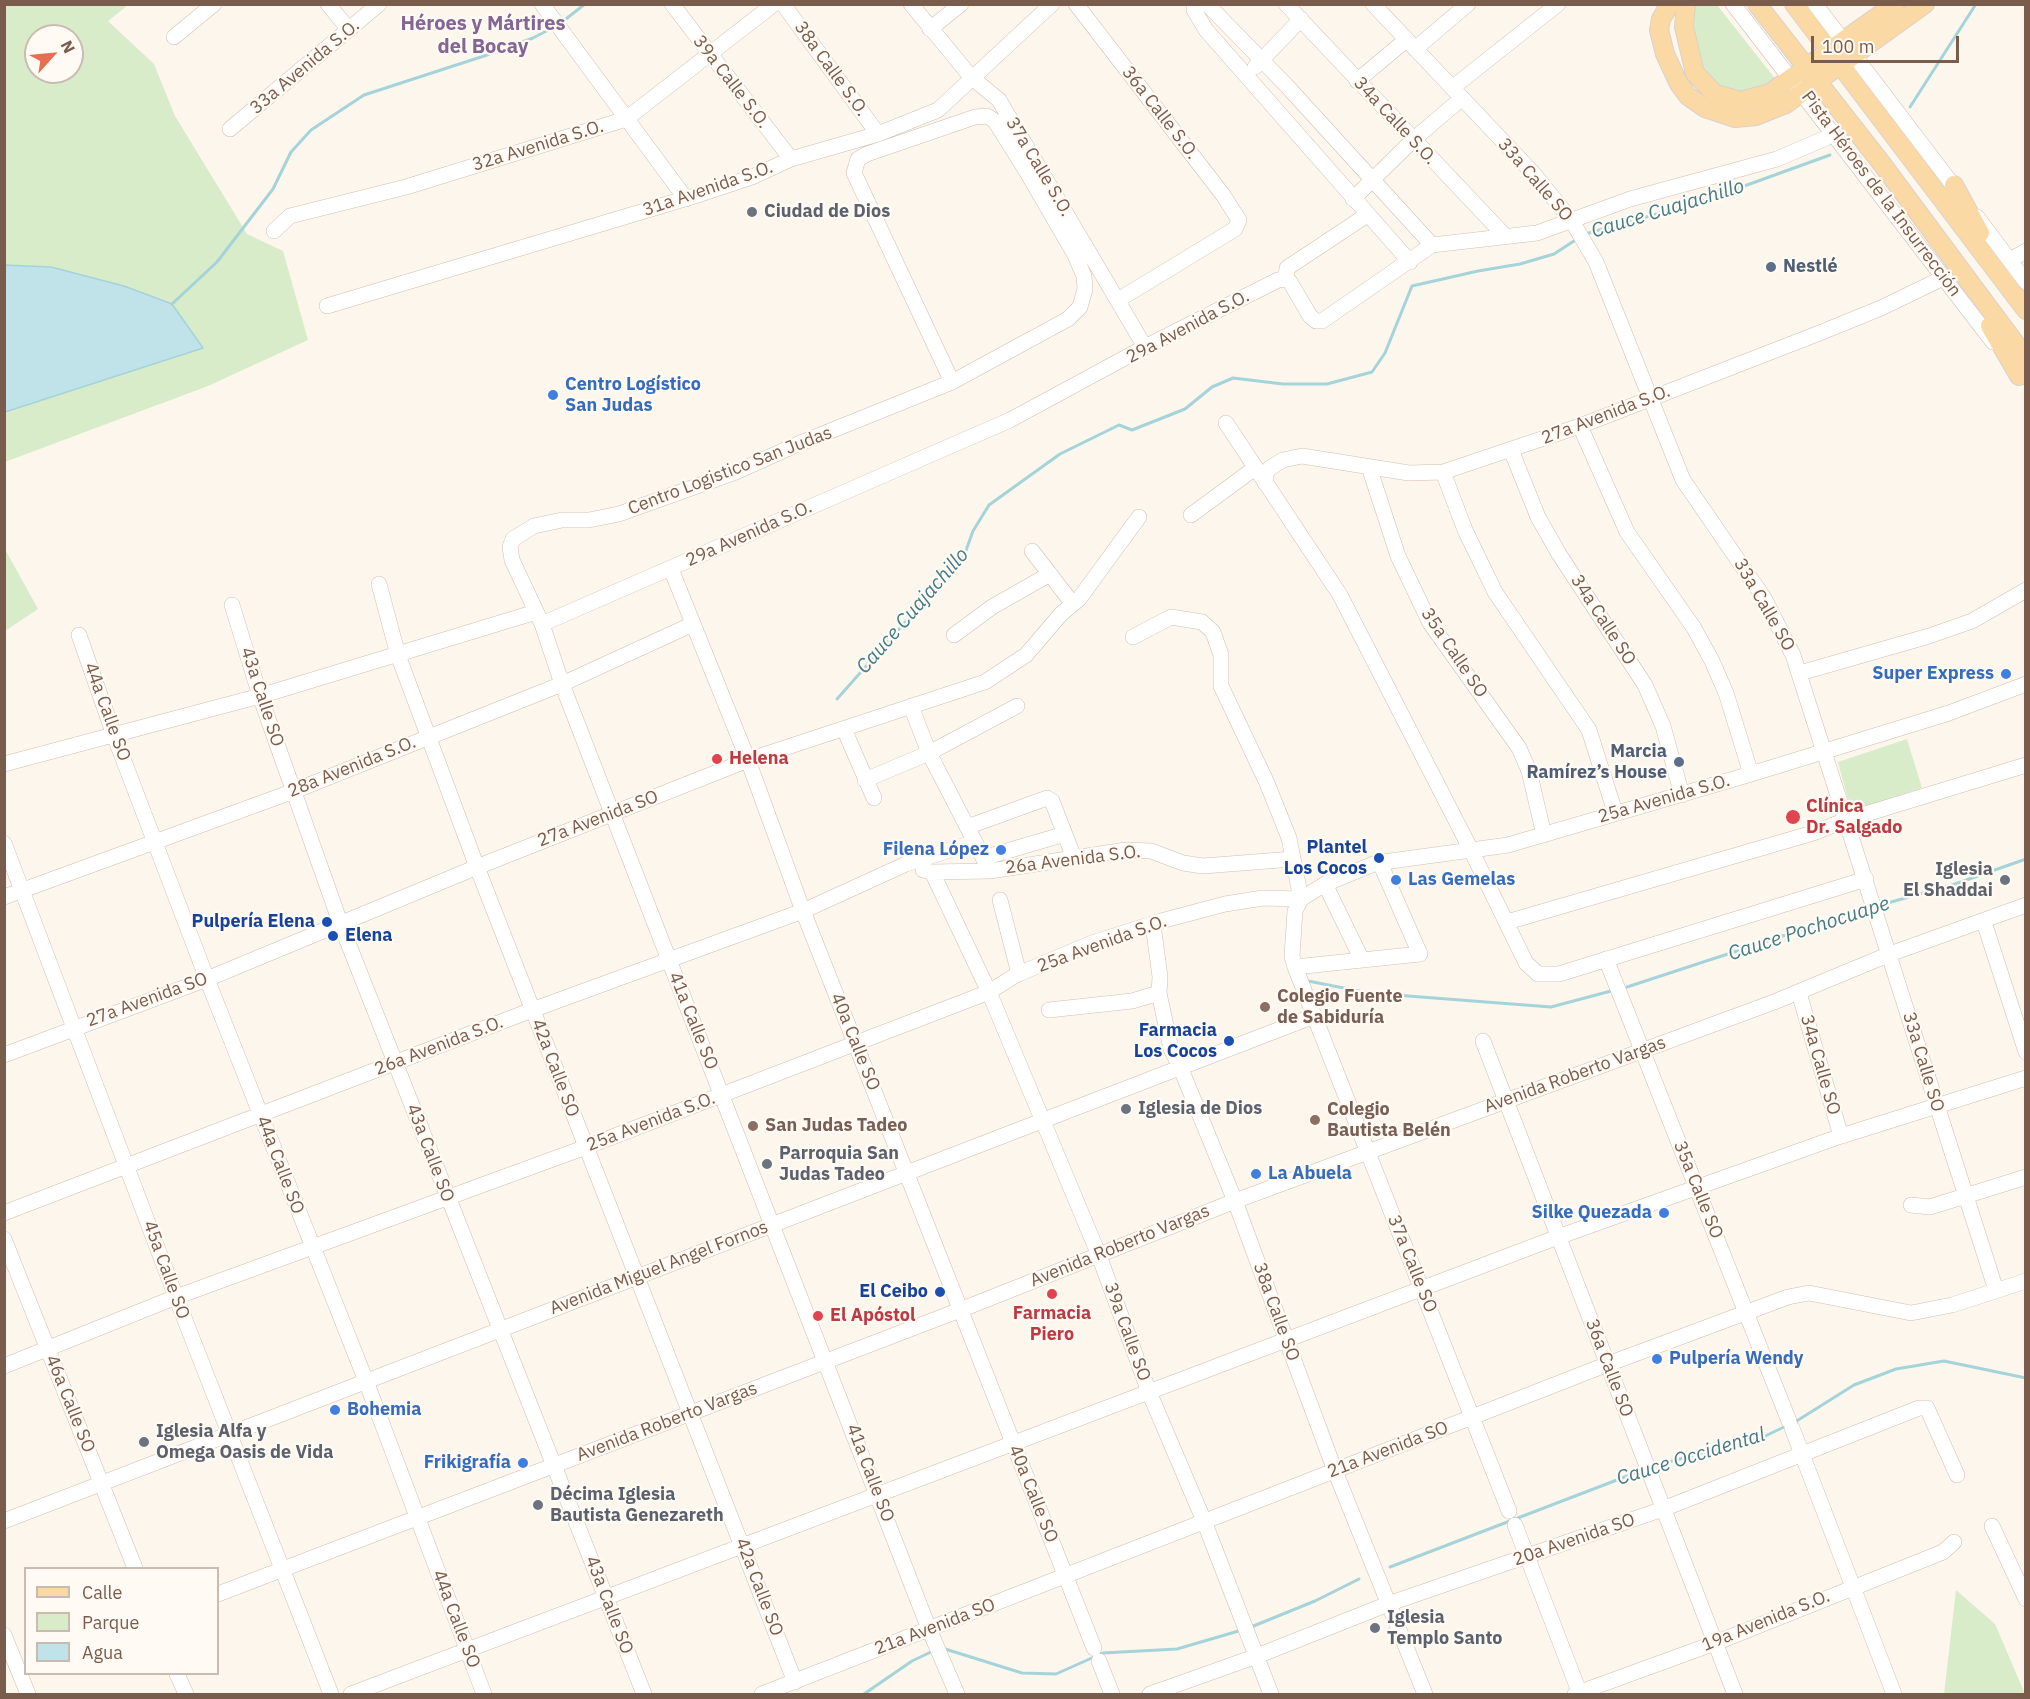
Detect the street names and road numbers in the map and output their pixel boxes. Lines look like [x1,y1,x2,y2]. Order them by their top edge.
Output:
street label: 33a Avenida S.O. [246,15,364,119]
street label: 38a Calle S.O. [789,17,873,121]
street label: 39a Calle S.O. [688,31,774,133]
street label: 36a Calle S.O. [1117,62,1203,164]
street label: 34a Calle S.O. [1349,73,1441,169]
street label: Pista Héroes de la Insurrección [1797,87,1965,301]
street label: 37a Calle S.O. [1001,113,1077,221]
street label: 32a Avenida S.O. [470,116,606,176]
street label: 33a Calle SO [1493,134,1577,226]
street label: 31a Avenida S.O. [640,157,776,221]
street label: 29a Avenida S.O. [1123,286,1253,368]
street label: 27a Avenida S.O. [1539,381,1673,449]
street label: Centro Logistico San Judas [625,422,835,520]
street label: 29a Avenida S.O. [682,496,816,572]
street label: 33a Calle SO [1729,555,1799,655]
street label: 34a Calle SO [1566,571,1640,669]
street label: 35a Calle SO [1416,604,1492,702]
street label: 43a Calle SO [236,645,288,749]
street label: 44a Calle SO [79,660,135,764]
street label: 28a Avenida S.O. [285,731,419,803]
street label: 25a Avenida S.O. [1596,770,1732,828]
street label: 27a Avenida SO [535,786,661,852]
street label: 26a Avenida S.O. [1004,841,1142,879]
street label: 25a Avenida S.O. [1034,911,1170,977]
street label: 27a Avenida SO [83,968,211,1032]
street label: 41a Calle SO [664,969,722,1073]
street label: 40a Calle SO [826,990,884,1094]
street label: 33a Calle SO [1898,1009,1948,1115]
street label: 26a Avenida S.O. [372,1012,506,1080]
street label: 34a Calle SO [1795,1012,1845,1118]
street label: 42a Calle SO [526,1016,584,1120]
street label: Avenida Roberto Vargas [1481,1032,1669,1118]
street label: 25a Avenida S.O. [584,1088,718,1156]
street label: 43a Calle SO [401,1101,459,1205]
street label: 44a Calle SO [251,1113,309,1217]
street label: 35a Calle SO [1669,1138,1727,1242]
street label: Avenida Roberto Vargas [1027,1200,1213,1292]
street label: 37a Calle SO [1383,1212,1441,1316]
street label: Avenida Miguel Angel Fornos [547,1216,771,1320]
street label: 45a Calle SO [138,1218,194,1322]
street label: 38a Calle SO [1248,1260,1304,1364]
street label: 39a Calle SO [1099,1280,1155,1384]
street label: 36a Calle SO [1580,1316,1638,1420]
street label: 46a Calle SO [41,1352,99,1456]
street label: Avenida Roberto Vargas [574,1378,760,1466]
street label: 21a Avenida SO [1325,1417,1451,1483]
street label: 41a Calle SO [841,1421,899,1525]
street label: 40a Calle SO [1004,1442,1062,1546]
street label: 20a Avenida SO [1510,1509,1638,1571]
street label: 42a Calle SO [730,1535,788,1639]
street label: 43a Calle SO [580,1553,638,1657]
street label: 44a Calle SO [427,1567,485,1671]
street label: 19a Avenida S.O. [1699,1585,1833,1657]
street label: 21a Avenida SO [872,1594,998,1660]

